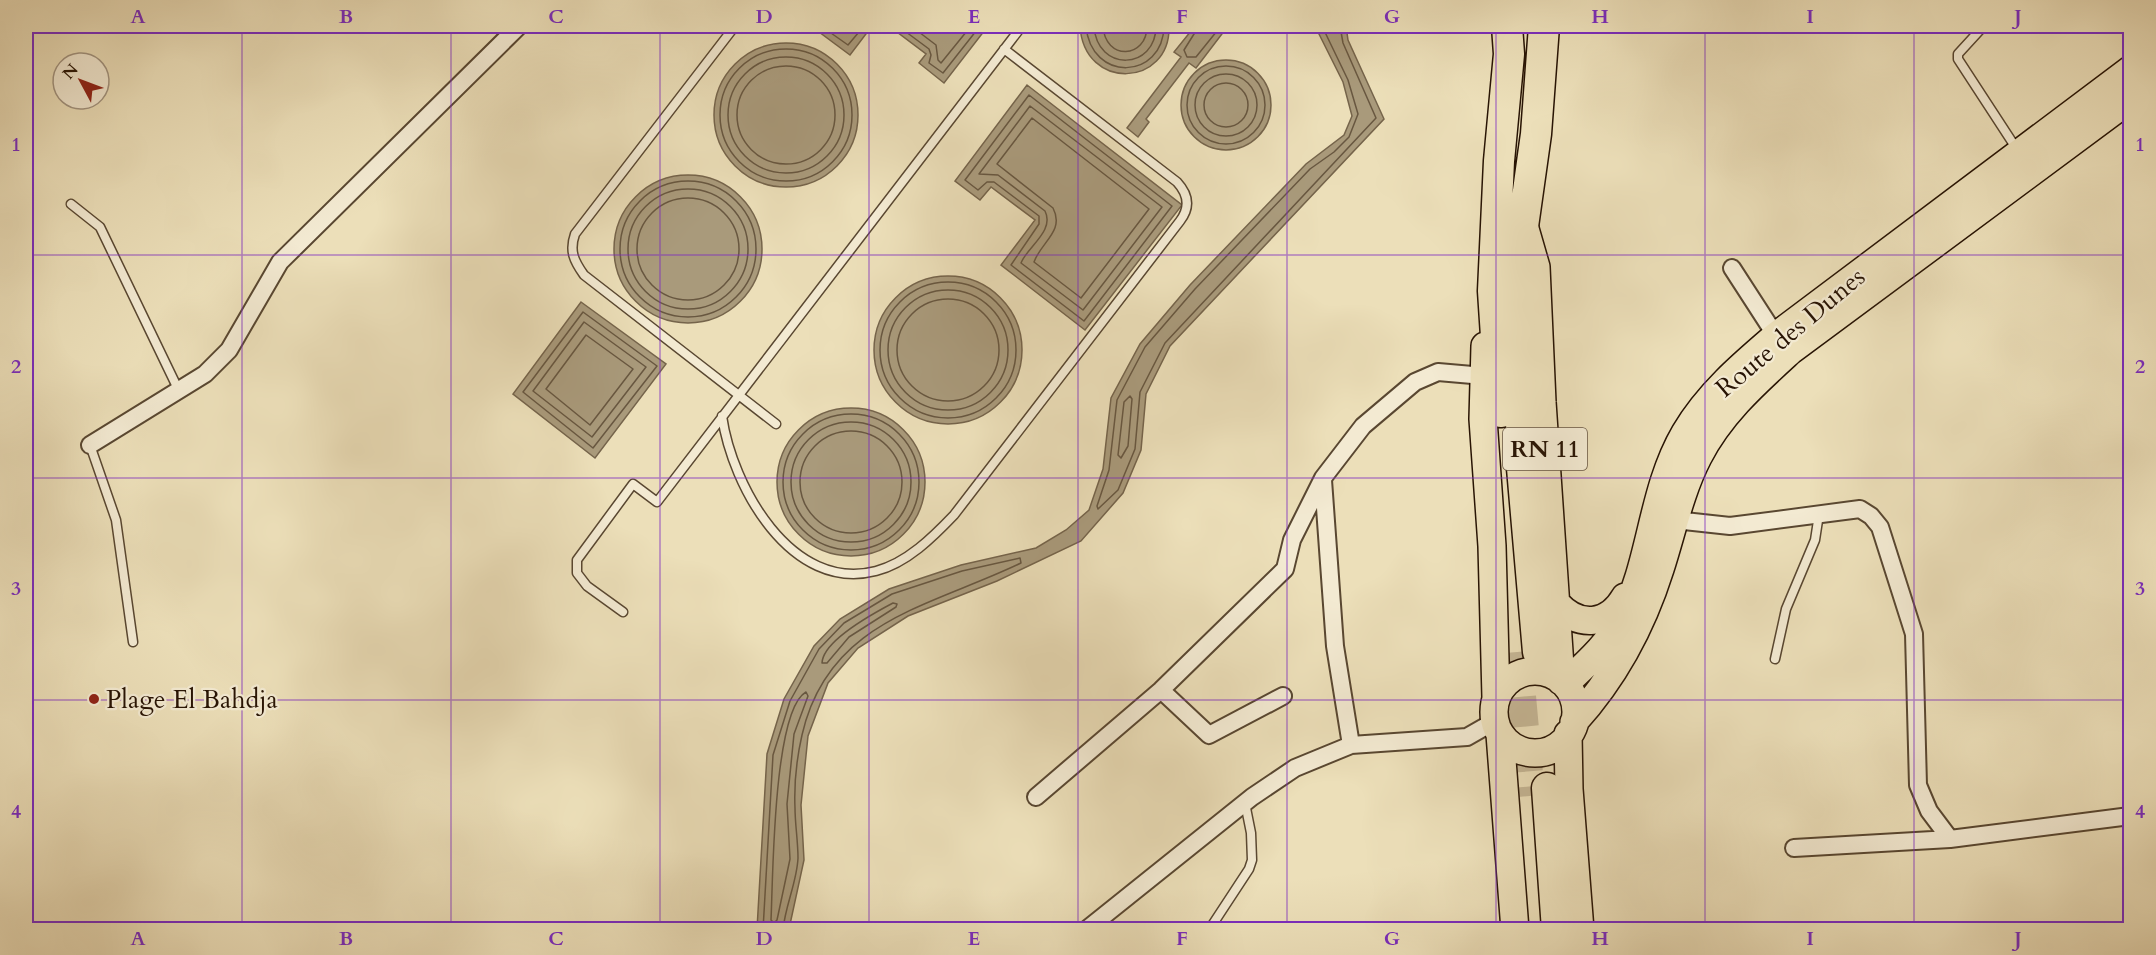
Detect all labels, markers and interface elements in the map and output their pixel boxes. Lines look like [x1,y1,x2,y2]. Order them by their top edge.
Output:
text: A [130,3,146,30]
text: B [339,3,353,30]
text: C [548,3,564,30]
text: D [755,3,773,30]
text: E [968,3,980,30]
text: F [1176,3,1188,30]
text: G [1384,3,1400,30]
text: H [1591,3,1609,30]
text: I [1806,3,1814,30]
text: J [2011,3,2022,30]
north arrow [51,51,111,111]
text: N [58,59,83,84]
text: 1 [11,131,21,158]
text: 1 [2135,131,2145,158]
street label: Route des Dunes [1708,259,1873,405]
text: 2 [11,353,21,380]
text: 2 [2135,353,2145,380]
road number: RN 11 [1503,428,1587,470]
text: 3 [11,575,21,602]
text: 3 [2135,575,2145,602]
place label: Plage El Bahdja [106,682,278,717]
marker: Plage El Bahdja [87,692,101,706]
text: 4 [11,798,21,825]
text: 4 [2135,798,2145,825]
text: A [130,925,146,952]
text: B [339,925,353,952]
text: C [548,925,564,952]
text: D [755,925,773,952]
text: E [968,925,980,952]
text: F [1176,925,1188,952]
text: G [1384,925,1400,952]
text: H [1591,925,1609,952]
text: I [1806,925,1814,952]
text: J [2011,925,2022,952]

